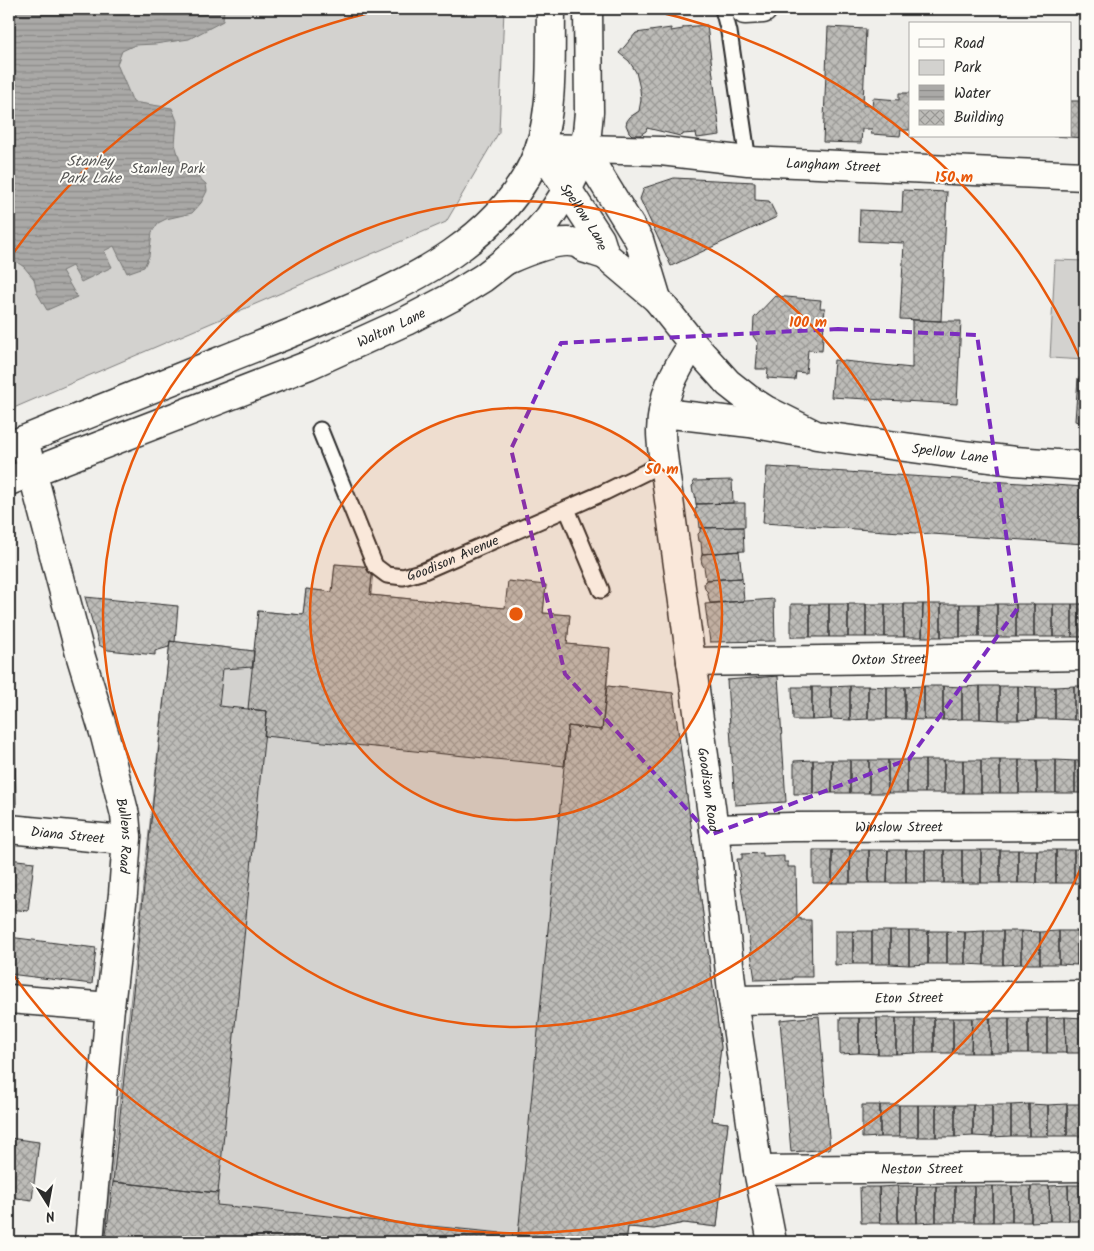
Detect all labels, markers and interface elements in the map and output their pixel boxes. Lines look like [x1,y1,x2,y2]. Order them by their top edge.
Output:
legend [909,22,1072,138]
text: Road [954,32,985,56]
text: Park [954,56,982,80]
text: Water [954,82,991,106]
text: Building [954,106,1004,130]
water label: Stanley Park Lake [59,150,122,191]
street label: Langham Street [785,153,882,179]
park label: Stanley Park [131,158,206,180]
text: 150 m [935,166,973,190]
street label: Spellow Lane [554,179,613,254]
street label: Walton Lane [354,302,431,354]
text: 100 m [789,311,827,335]
street label: Spellow Lane [911,438,990,470]
text: 50 m [644,458,679,482]
street label: Goodison Avenue [404,529,503,587]
centre of rings [507,605,525,623]
street label: Oxton Street [851,648,927,672]
street label: Goodison Road [691,746,724,834]
street label: Bullens Road [109,796,137,875]
street label: Winslow Street [855,816,944,839]
street label: Diana Street [30,821,106,850]
street label: Eton Street [875,987,944,1010]
street label: Neston Street [881,1158,964,1181]
north arrow [22,1178,72,1228]
text: N [44,1204,57,1227]

